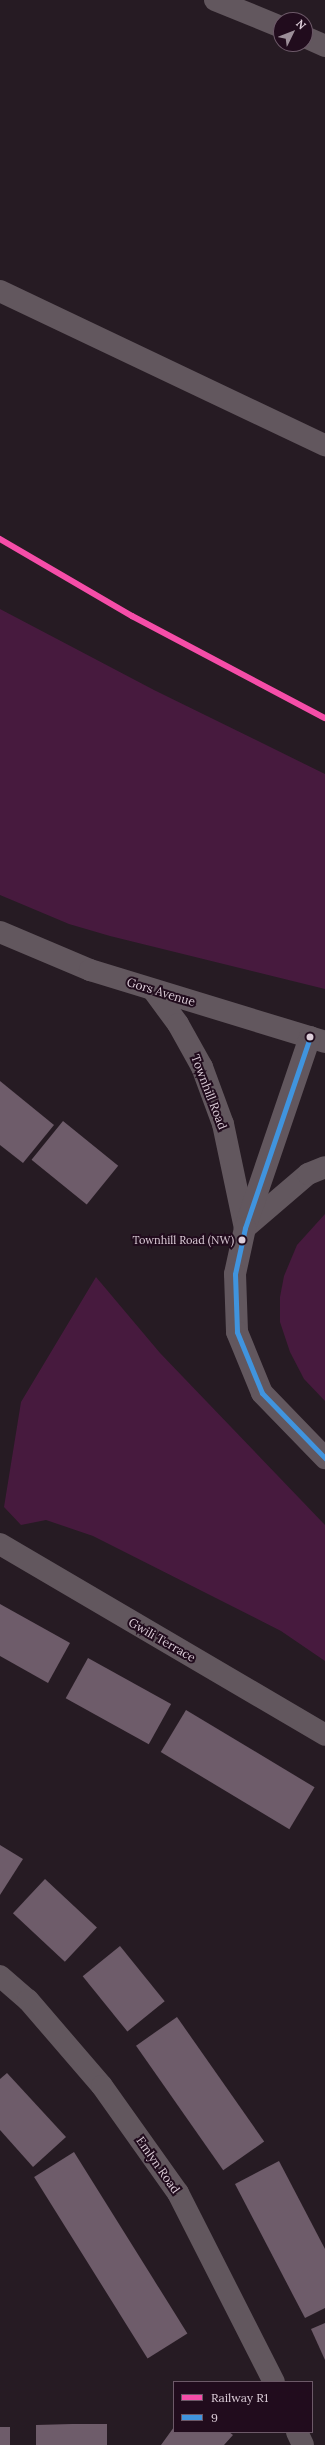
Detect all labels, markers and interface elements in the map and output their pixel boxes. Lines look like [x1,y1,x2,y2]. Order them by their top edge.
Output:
north arrow [273,12,313,52]
text: N [293,17,309,32]
street label: Gors Avenue [125,975,197,1009]
unlabelled marker [305,1032,315,1042]
street label: Townhill Road [188,1053,230,1131]
place label: Townhill Road (NW) [132,1233,234,1247]
marker: Townhill Road (NW) [237,1235,247,1245]
street label: Gwili Terrace [126,1615,198,1665]
street label: Emlyn Road [133,2134,183,2196]
legend [173,2381,313,2433]
text: Railway R1 [211,2390,268,2405]
text: 9 [211,2410,218,2425]

